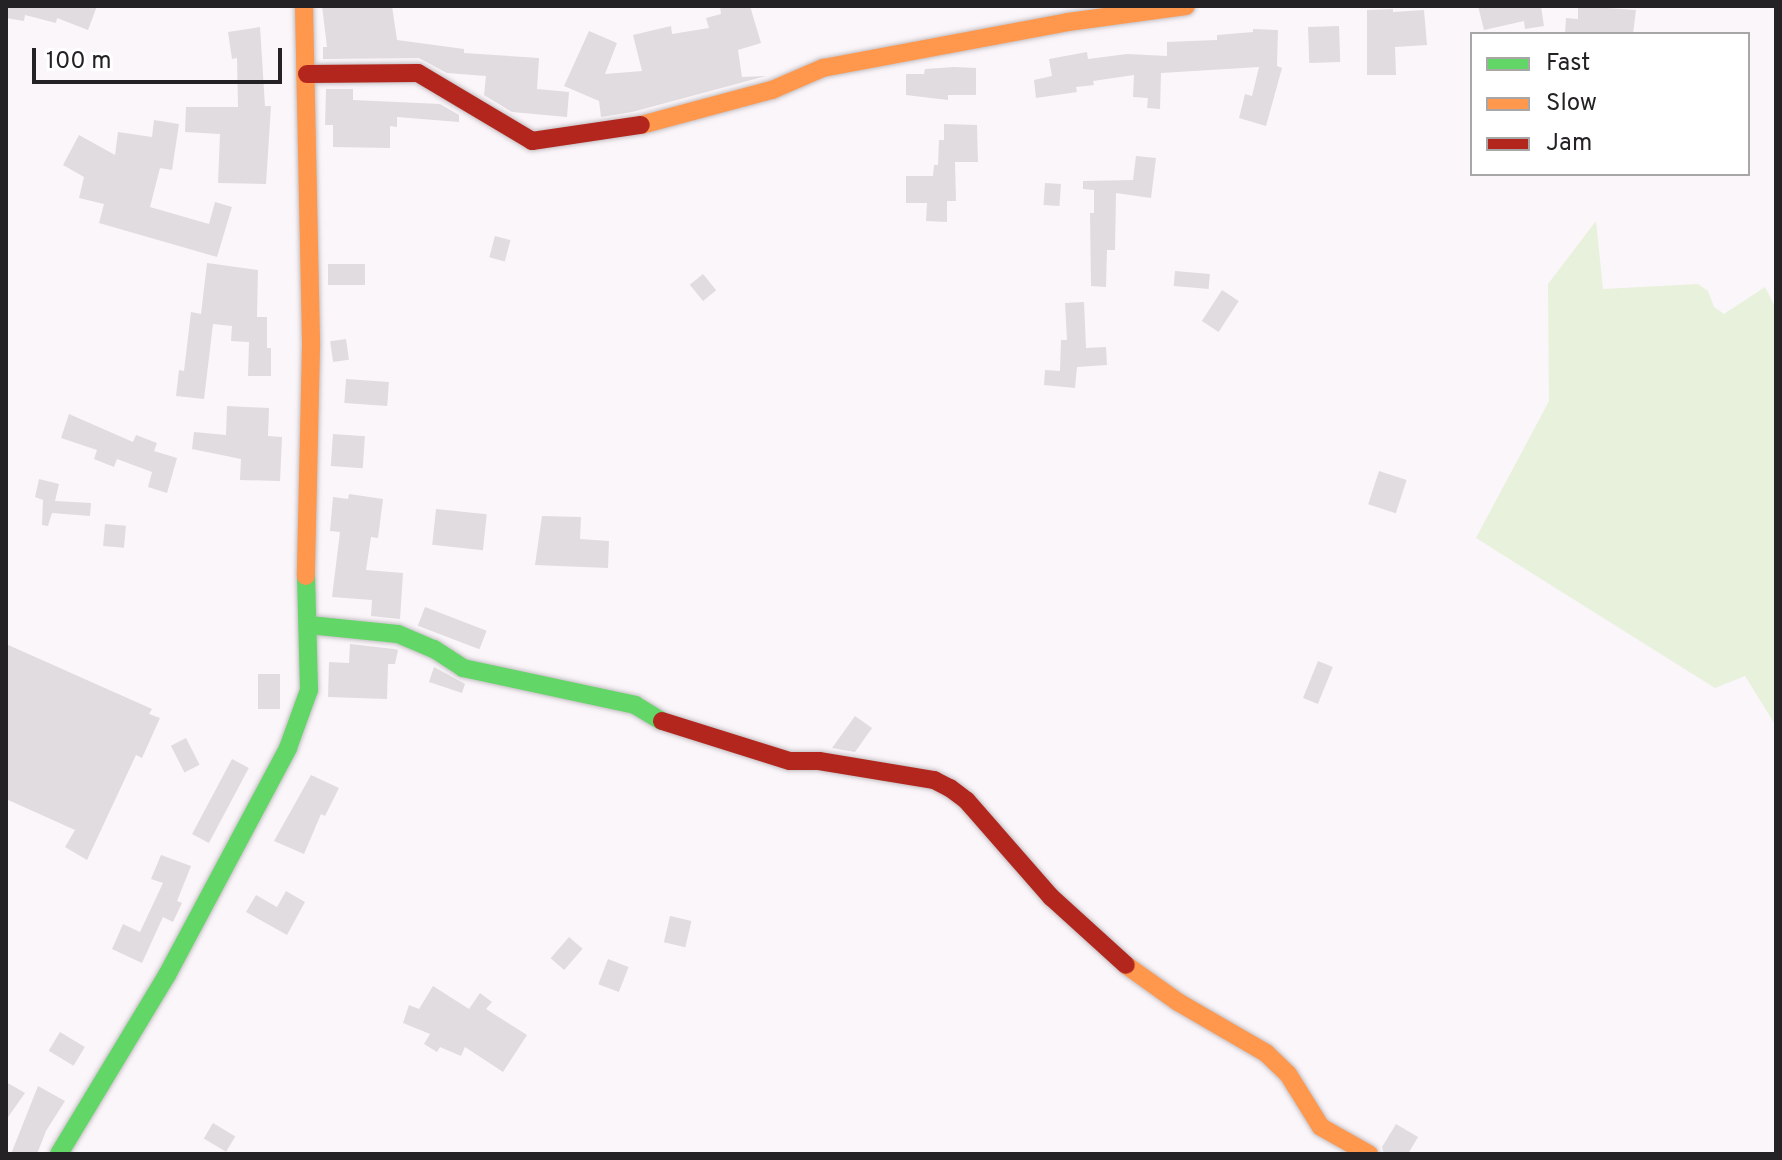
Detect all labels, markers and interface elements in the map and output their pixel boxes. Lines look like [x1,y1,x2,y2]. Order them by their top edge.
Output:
scale bar [36,32,286,82]
legend [1470,32,1750,176]
text: 100 m [46,47,112,77]
text: Fast [1546,49,1590,79]
text: Slow [1546,89,1597,119]
text: Jam [1546,129,1592,159]

